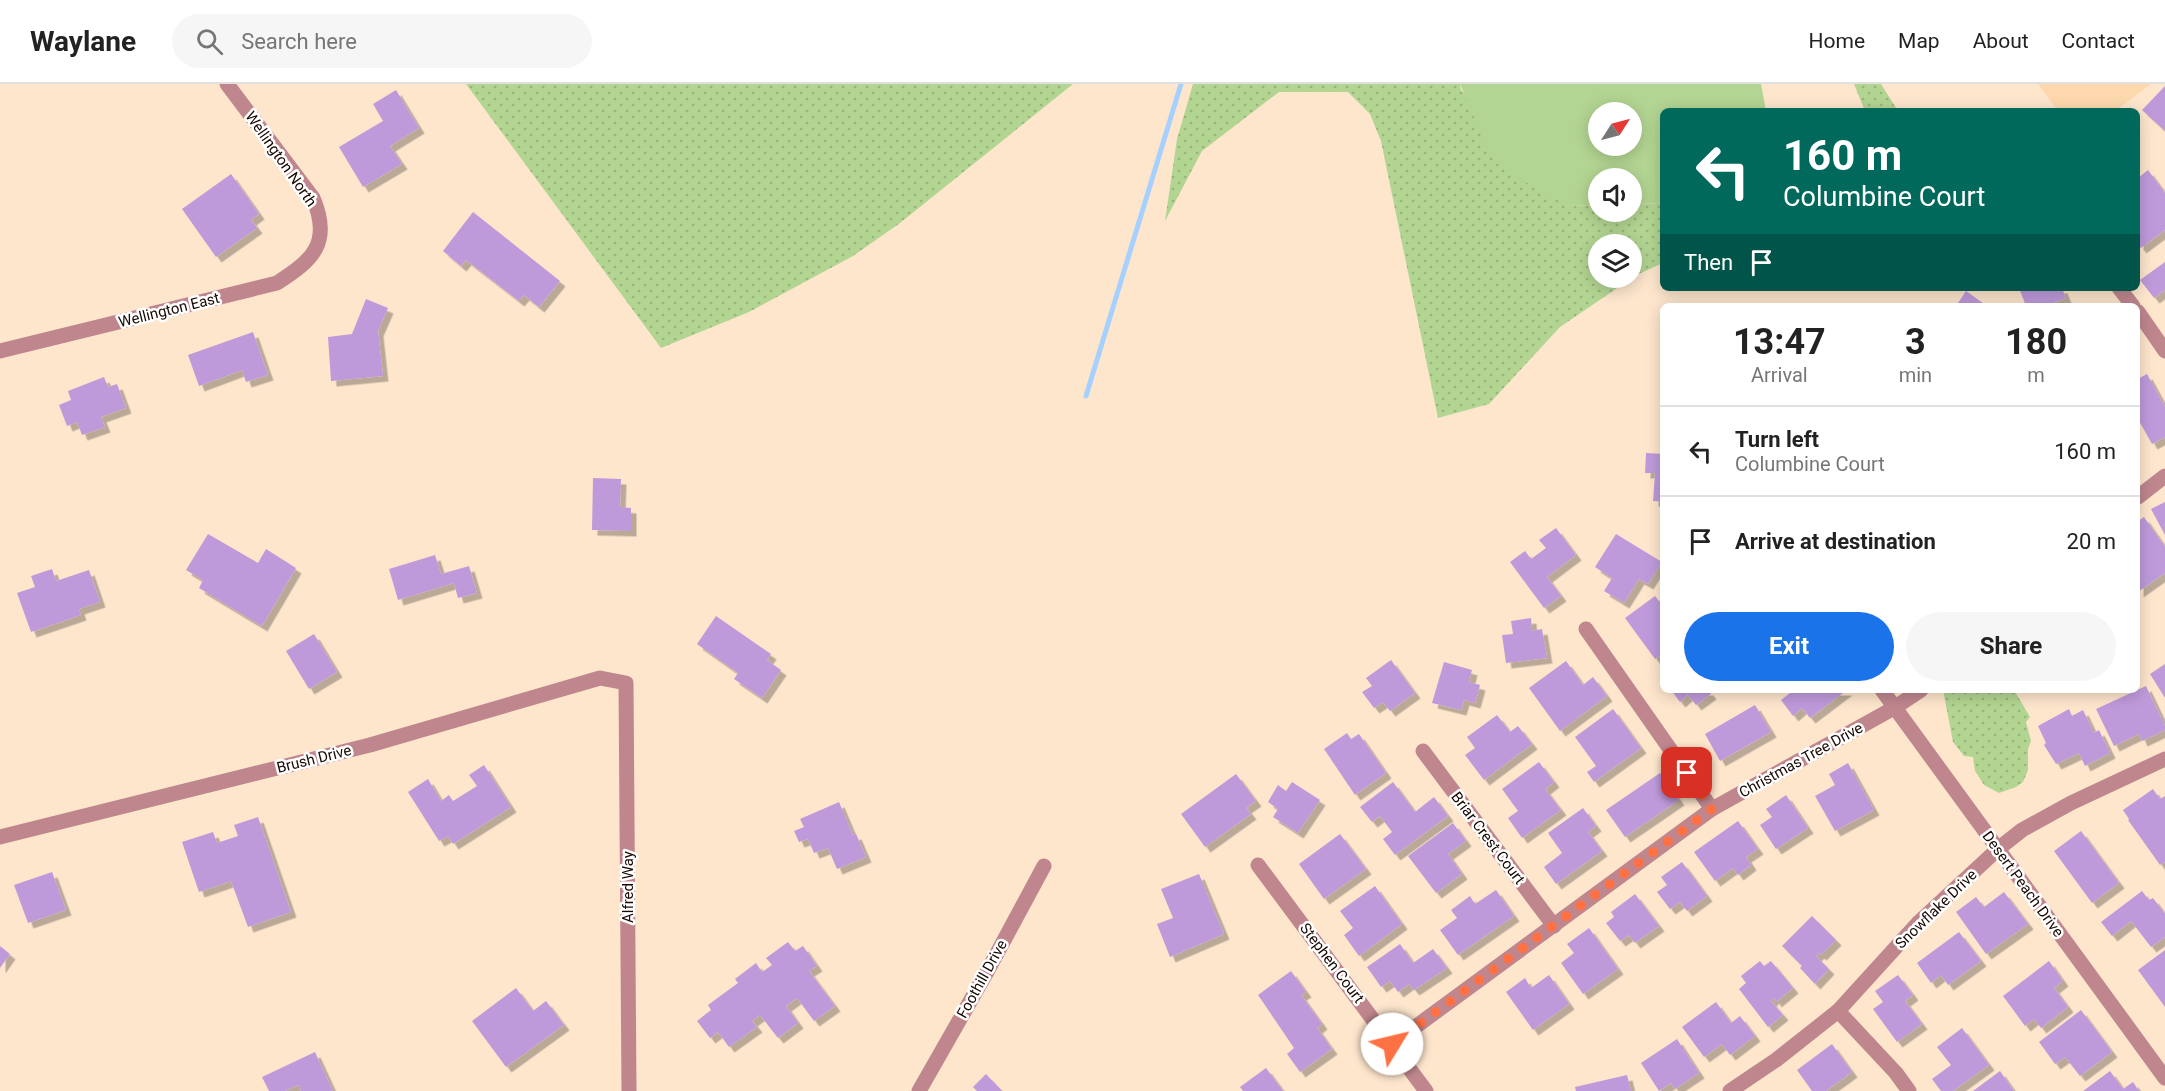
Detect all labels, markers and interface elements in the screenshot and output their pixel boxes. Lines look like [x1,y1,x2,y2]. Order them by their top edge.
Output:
search box [172,14,592,68]
text: Waylane [30,25,136,58]
icon: search [193,25,226,58]
text: Search here [241,29,357,54]
text: Home [1809,29,1865,53]
text: Map [1898,29,1940,53]
text: About [1973,29,2029,53]
text: Contact [2062,29,2135,53]
north arrow [1588,102,1642,156]
map controls [1588,102,1642,288]
street label: Wellington North [242,108,320,210]
text: 160 m [1783,131,1902,180]
icon: left [1684,132,1762,210]
button: sound [1588,168,1642,222]
text: Columbine Court [1783,181,1985,213]
button: layers [1588,234,1642,288]
icon: arrive [1745,246,1778,279]
text: Then [1684,250,1733,275]
street label: Wellington East [117,289,221,331]
text: 13:47 [1733,321,1826,363]
text: 3 [1905,321,1926,363]
text: 180 [2005,321,2067,363]
text: Arrival [1751,363,1808,387]
text: min [1899,363,1932,387]
text: m [2027,363,2045,387]
text: Turn left [1735,427,1819,452]
icon: left [1684,435,1717,468]
text: 160 m [2054,439,2116,464]
text: Columbine Court [1735,452,1885,476]
icon: arrive [1684,525,1717,558]
text: Arrive at destination [1735,529,1936,554]
text: 20 m [2067,529,2116,554]
button: Exit [1684,612,1894,681]
button: Share [1906,612,2116,681]
street label: Christmas Tree Drive [1736,719,1866,801]
street label: Brush Drive [275,741,353,777]
pin [1661,747,1712,798]
icon: arrive [1670,756,1703,789]
street label: Briar Crest Court [1447,788,1529,888]
street label: Desert Peach Drive [1979,828,2068,941]
street label: Alfred Way [619,851,637,923]
street label: Snowflake Drive [1891,865,1981,952]
street label: Stephen Court [1296,920,1368,1007]
street label: Foothill Drive [953,937,1011,1021]
position arrow [1360,1012,1424,1076]

